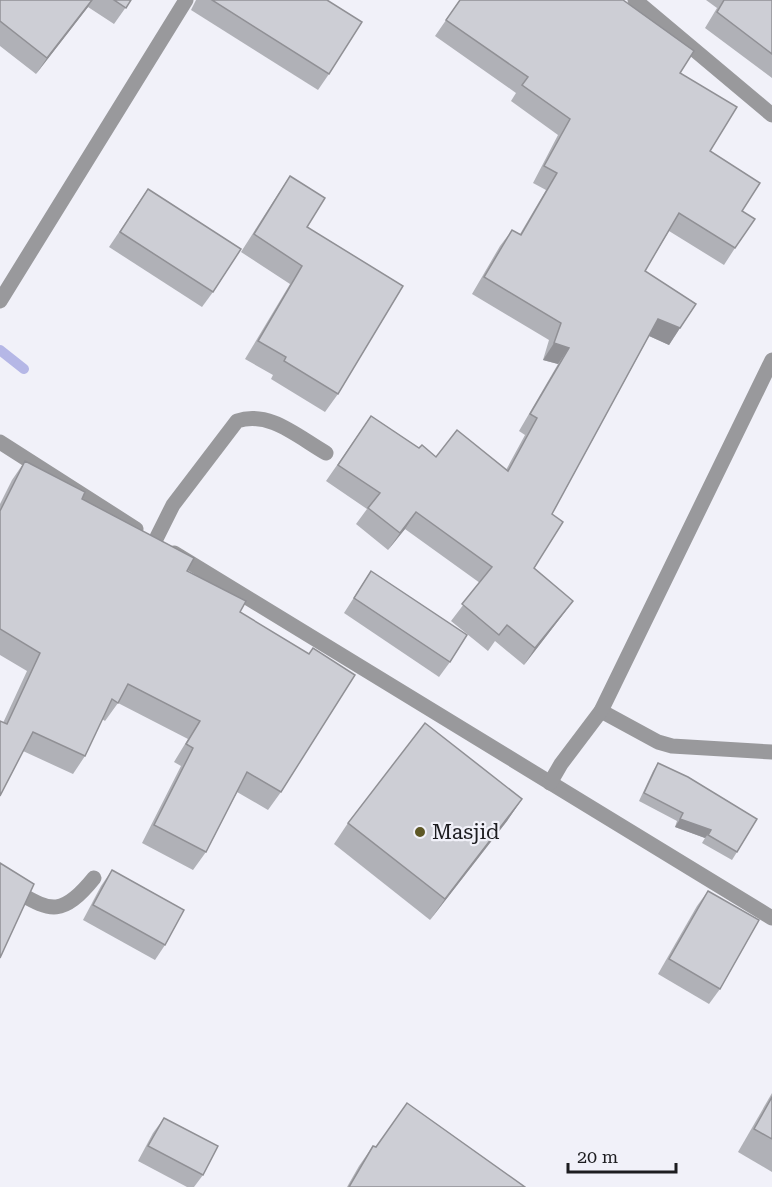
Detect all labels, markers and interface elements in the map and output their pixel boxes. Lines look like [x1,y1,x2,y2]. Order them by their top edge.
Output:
place label: Masjid [432,820,500,844]
marker: Masjid [413,825,427,839]
scale bar [568,1136,676,1174]
text: 20 m [577,1146,618,1167]

